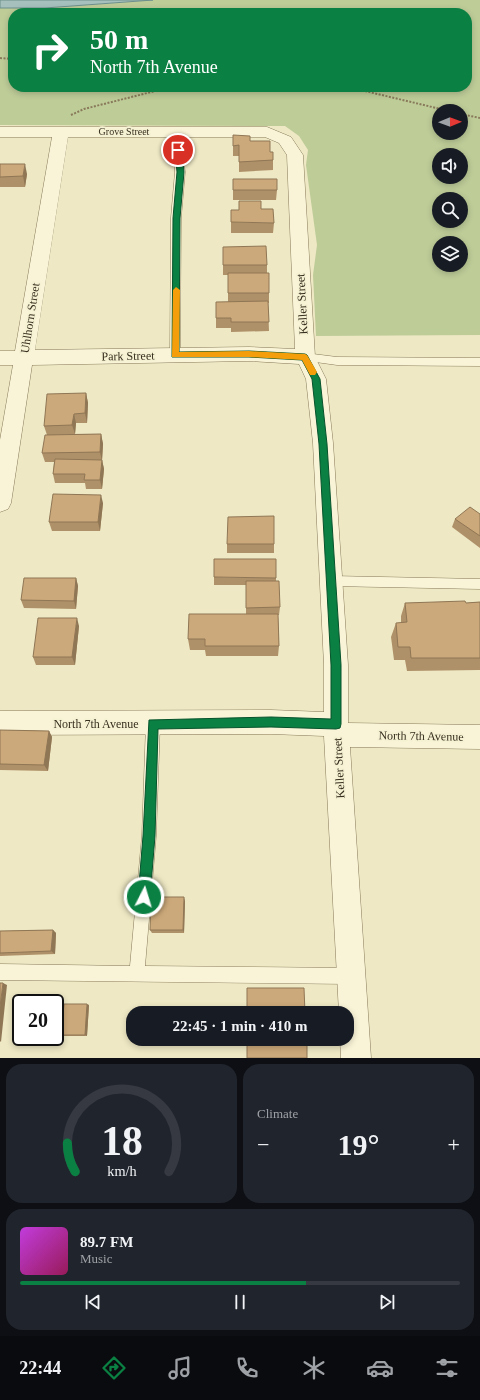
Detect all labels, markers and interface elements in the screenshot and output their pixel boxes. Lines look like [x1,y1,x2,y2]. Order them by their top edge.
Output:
icon: right [24,24,76,76]
text: 50 m [90,24,148,55]
text: North 7th Avenue [90,57,218,77]
north arrow [432,104,468,140]
map controls [432,104,468,272]
street label: Grove Street [99,126,150,137]
pin [161,133,195,167]
icon: arrive [167,139,189,161]
button: sound [432,148,468,184]
button: search [432,192,468,228]
button: layers [432,236,468,272]
street label: Keller Street [293,273,311,335]
street label: Uhlhorn Street [18,281,43,354]
street label: Park Street [101,349,155,363]
street label: North 7th Avenue [53,717,139,731]
street label: North 7th Avenue [378,728,464,744]
street label: Keller Street [330,737,348,799]
position arrow [123,876,165,918]
speed limit sign: 20 [12,994,64,1046]
text: 22:45 · 1 min · 410 m [173,1018,308,1034]
text: Climate [257,1106,298,1121]
text: 18 [101,1117,142,1163]
text: 19° [338,1128,380,1161]
text: − [257,1132,269,1157]
text: + [448,1132,460,1157]
text: km/h [107,1162,136,1178]
text: 89.7 FM [80,1234,133,1250]
text: Music [80,1251,113,1266]
icon: previous [82,1291,104,1313]
icon: pause [229,1291,251,1313]
icon: next [376,1291,398,1313]
icon: directions [100,1354,128,1382]
icon: music [166,1354,194,1382]
icon: phone [233,1354,261,1382]
icon: climate [300,1354,328,1382]
icon: car [366,1354,394,1382]
icon: filters [433,1354,461,1382]
text: 22:44 [19,1358,61,1378]

